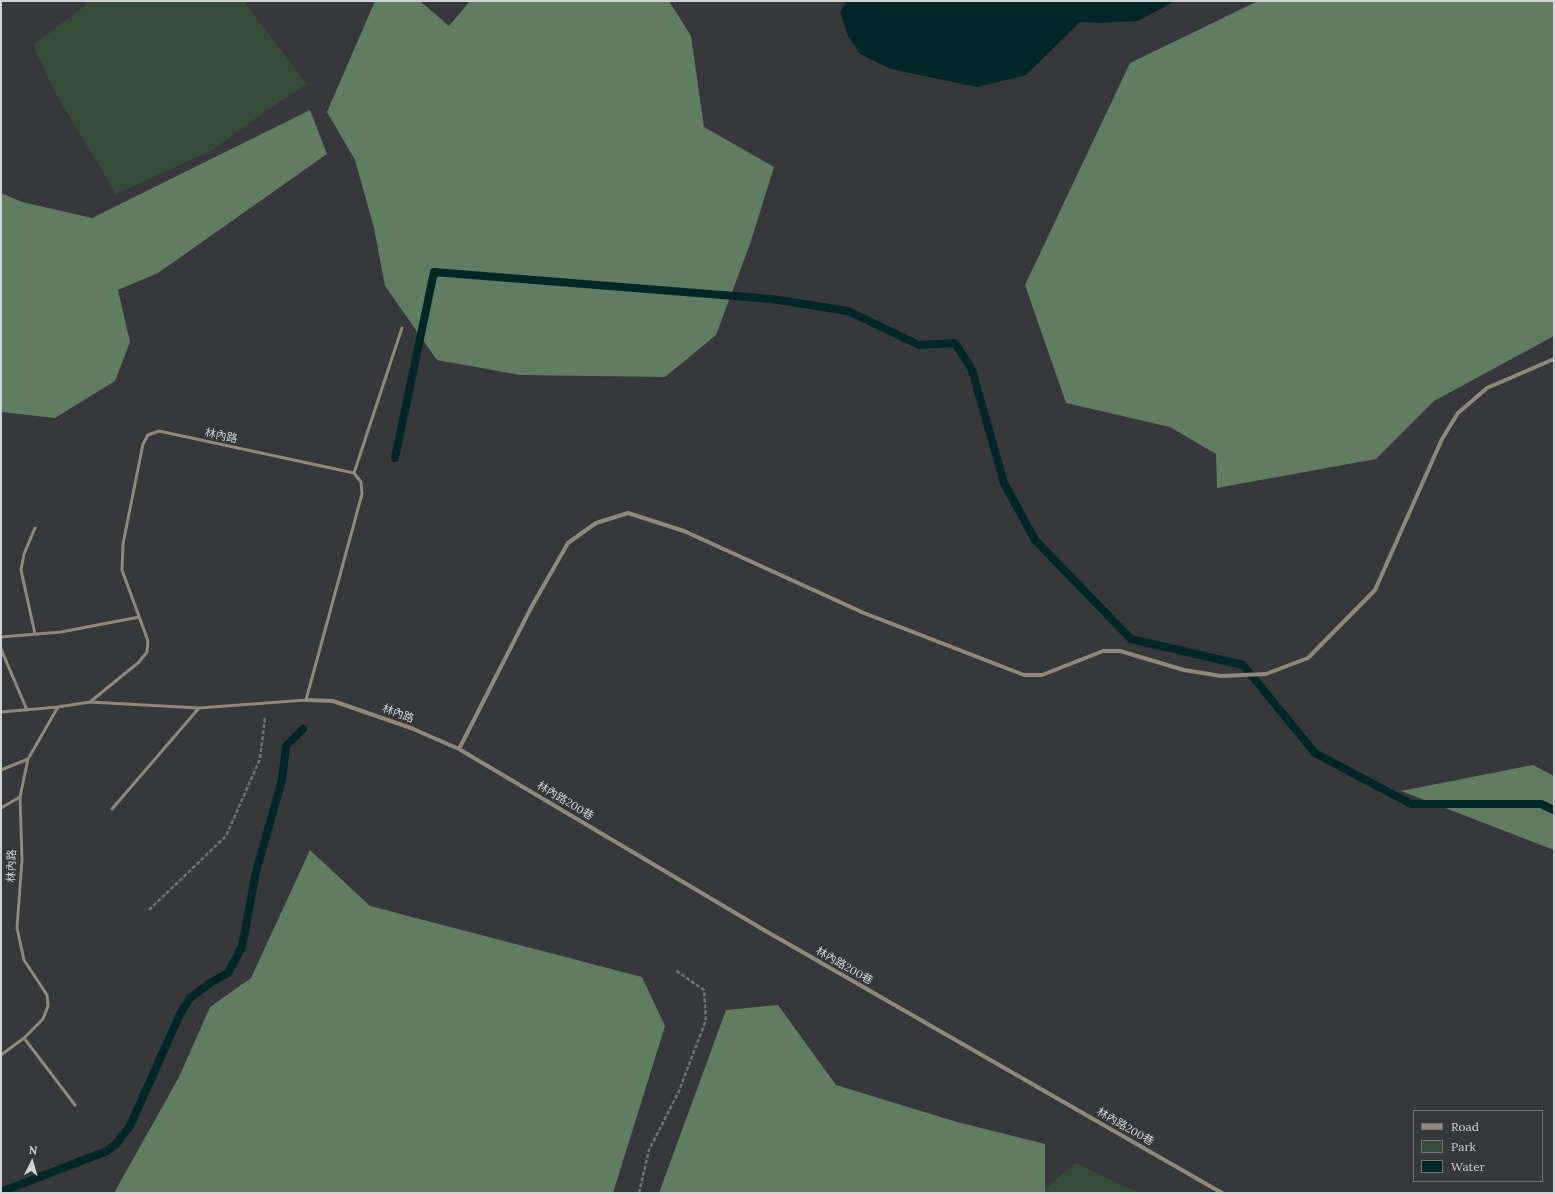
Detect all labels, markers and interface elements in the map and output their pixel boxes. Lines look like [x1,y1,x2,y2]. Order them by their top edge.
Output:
street label: 林內路 [203,426,239,446]
street label: 林內路 [380,702,416,726]
street label: 林內路200巷 [534,779,596,823]
street label: 林內路 [5,849,19,883]
street label: 林內路200巷 [813,944,875,988]
street label: 林內路200巷 [1094,1105,1156,1149]
legend [1413,1110,1543,1182]
text: Road [1451,1119,1479,1134]
text: Park [1451,1139,1476,1154]
north arrow [12,1142,52,1182]
text: N [28,1143,38,1157]
text: Water [1451,1159,1485,1174]

